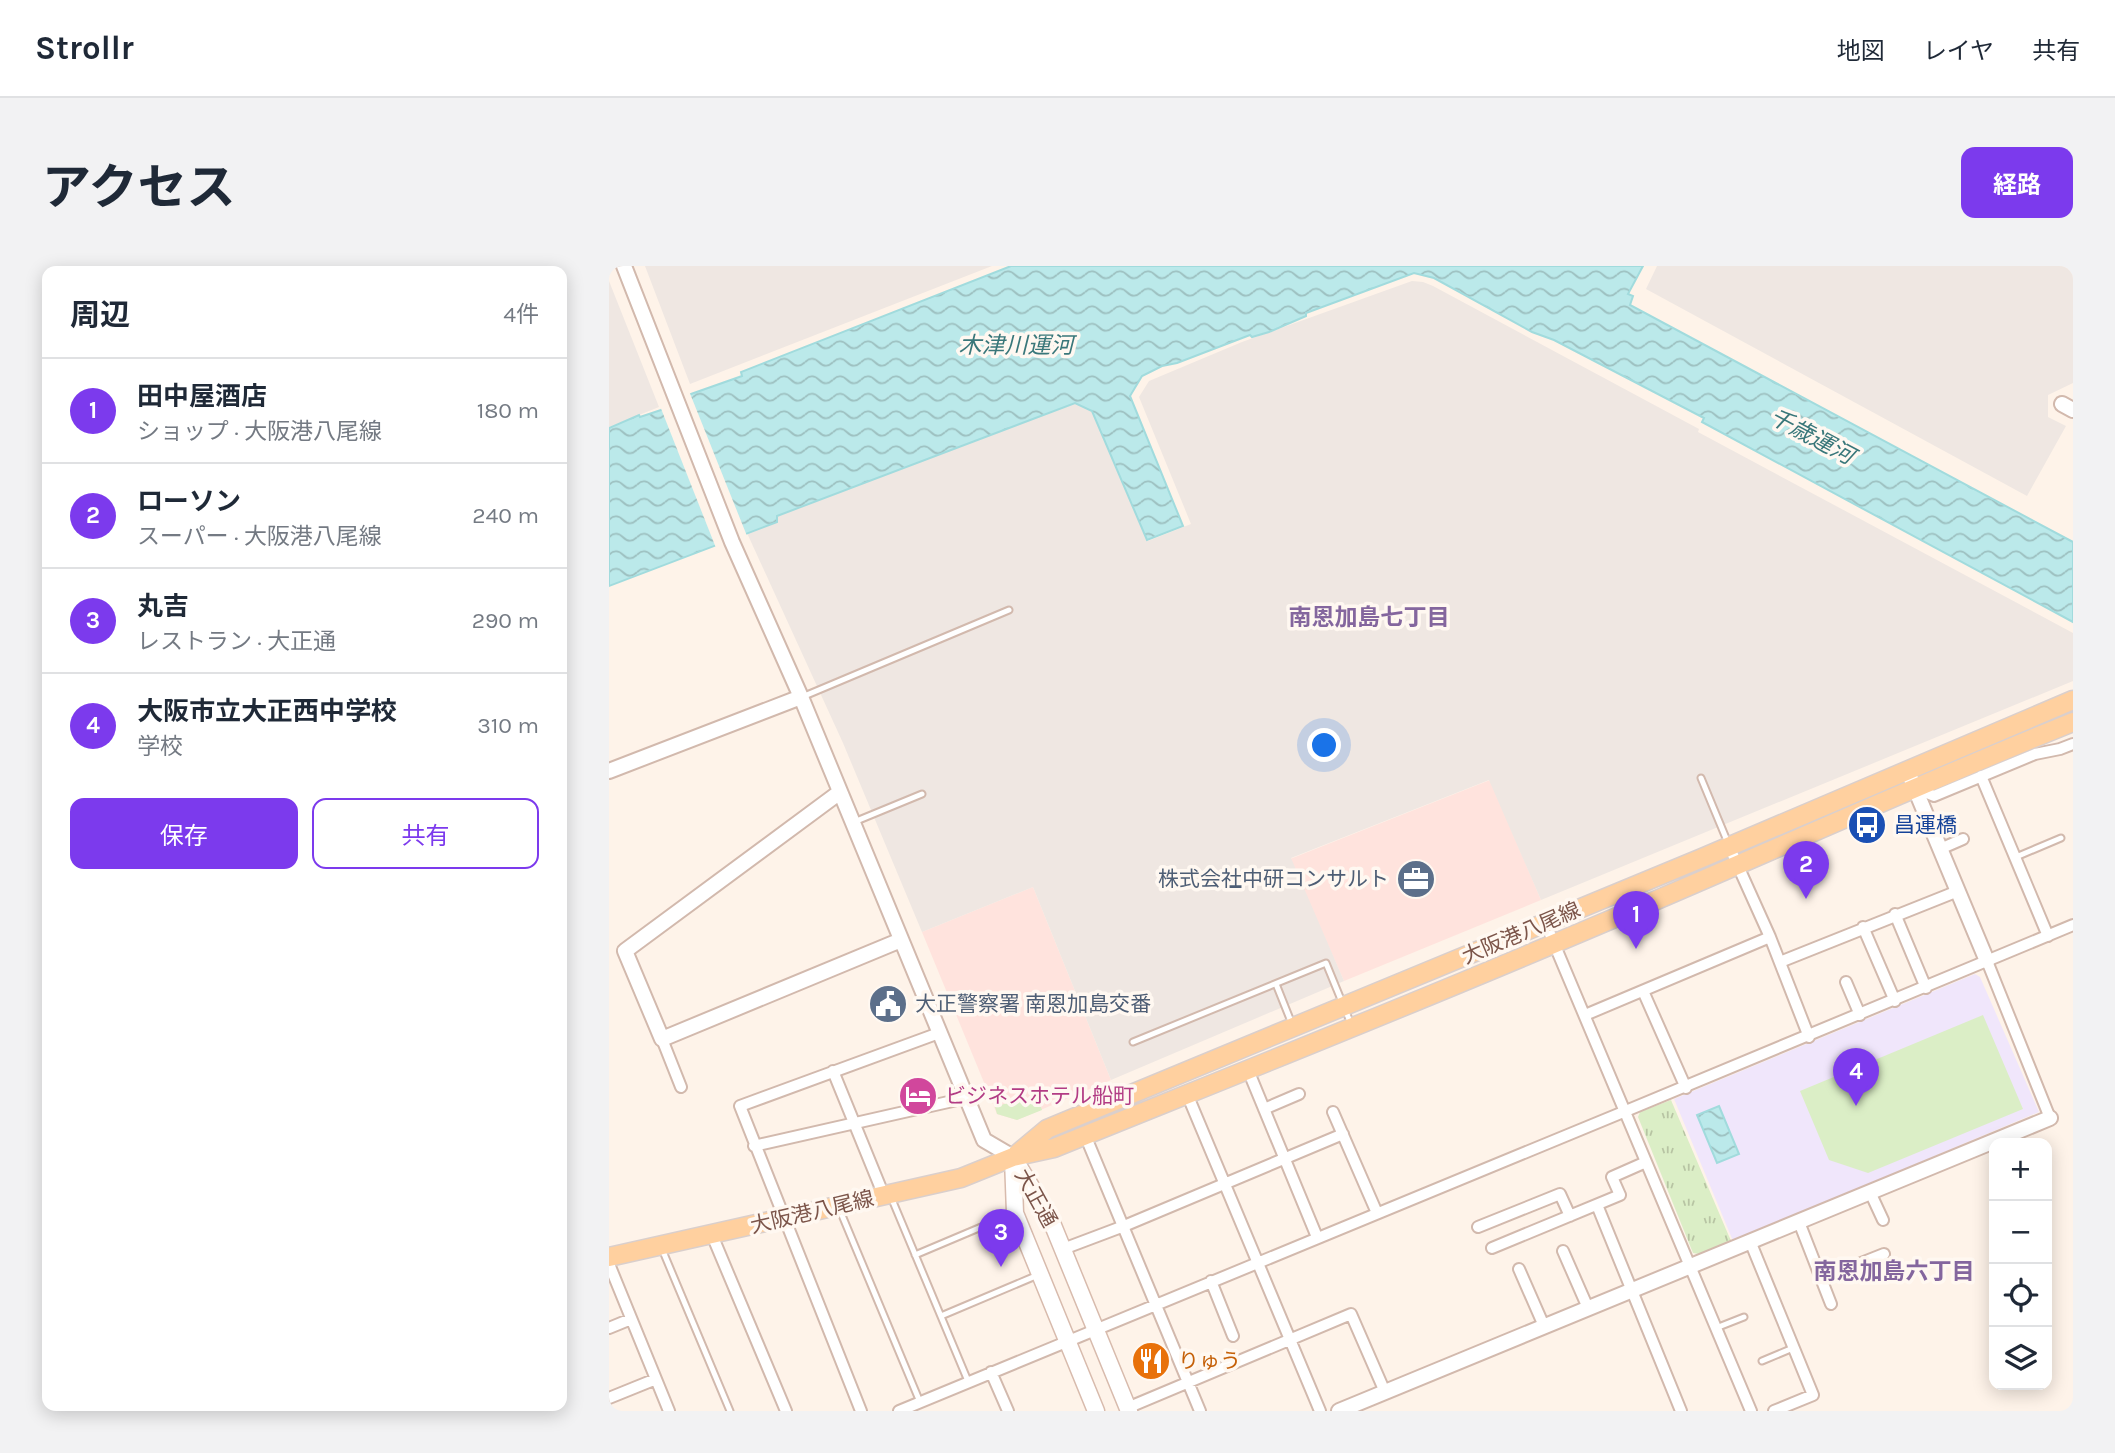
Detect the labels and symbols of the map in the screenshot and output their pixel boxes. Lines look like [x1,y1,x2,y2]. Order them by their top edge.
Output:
water label: 木津川運河 [959,332,1078,359]
water label: 千歳運河 [1765,403,1862,472]
district label: 南恩加島七丁目 [1289,604,1450,631]
your location [1307,728,1341,762]
bus stop icon: 昌運橋 [1846,804,1888,846]
place label: 昌運橋 [1894,813,1957,837]
pin: 2 [1783,841,1829,899]
office icon: 株式会社中研コンサルト [1395,858,1437,900]
place label: 株式会社中研コンサルト [1158,867,1389,891]
pin: 1 [1613,891,1659,949]
street label: 大阪港八尾線 [1458,897,1584,969]
public building icon: 大正警察署 南恩加島交番 [867,983,909,1025]
place label: 大正警察署 南恩加島交番 [915,992,1151,1016]
pin: 4 [1833,1048,1879,1106]
hotel icon: ビジネスホテル船町 [897,1075,939,1117]
place label: ビジネスホテル船町 [945,1084,1134,1108]
street label: 大正通 [1010,1165,1062,1231]
street label: 大阪港八尾線 [748,1186,876,1238]
pin: 3 [978,1209,1024,1267]
district label: 南恩加島六丁目 [1814,1258,1975,1285]
restaurant icon: りゅう [1130,1340,1172,1382]
place label: りゅう [1178,1349,1241,1373]

